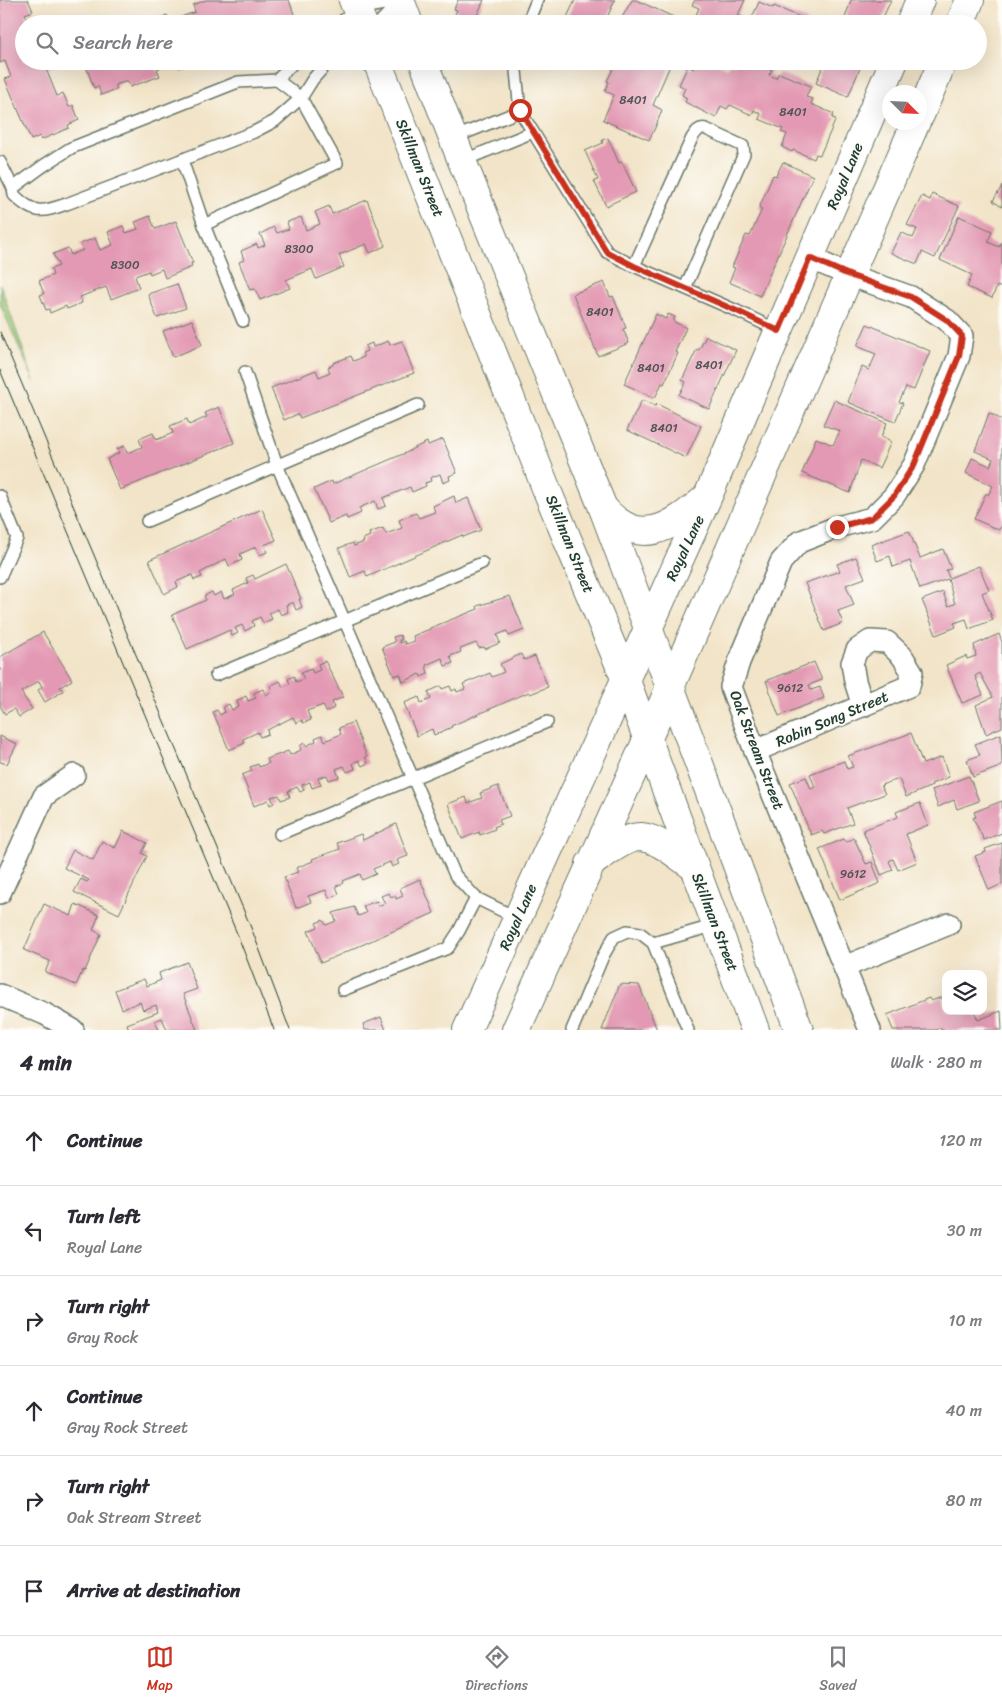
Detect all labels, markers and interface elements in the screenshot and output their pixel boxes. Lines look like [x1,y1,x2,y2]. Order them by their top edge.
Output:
search box [15,15,987,70]
text: Search here [73,26,173,59]
icon: search [33,29,61,57]
north arrow [882,85,927,130]
house number: 8401 [619,89,647,111]
route start [509,99,532,122]
house number: 8401 [779,101,807,123]
street label: Skillman Street [388,115,452,222]
street label: Royal Lane [819,138,871,214]
house number: 8300 [285,238,314,260]
house number: 8300 [111,254,140,276]
house number: 8401 [586,301,614,323]
house number: 8401 [695,354,723,376]
house number: 8401 [637,357,665,379]
house number: 8401 [650,417,678,439]
street label: Skillman Street [538,491,602,598]
street label: Royal Lane [658,510,712,585]
route end [826,516,849,539]
house number: 9612 [777,677,803,699]
street label: Robin Song Street [772,683,893,754]
street label: Oak Stream Street [722,687,792,814]
house number: 9612 [840,863,866,885]
street label: Skillman Street [684,869,746,976]
street label: Royal Lane [492,879,544,955]
map controls [942,970,987,1015]
button: layers [942,970,987,1015]
text: 4 min [20,1044,72,1082]
text: Walk · 280 m [891,1048,982,1077]
text: Continue [67,1124,143,1157]
text: 120 m [939,1126,982,1155]
icon: ahead [20,1127,48,1155]
text: Turn left [67,1200,140,1233]
text: 30 m [947,1216,982,1245]
icon: left [20,1217,48,1245]
text: Royal Lane [67,1233,142,1262]
text: Turn right [67,1290,149,1323]
text: 10 m [949,1306,982,1335]
icon: right [20,1307,48,1335]
text: Gray Rock [67,1323,138,1352]
text: Continue [67,1380,143,1413]
text: 40 m [945,1396,982,1425]
icon: ahead [20,1397,48,1425]
text: Gray Rock Street [67,1413,188,1442]
text: Turn right [67,1470,149,1503]
text: 80 m [946,1486,982,1515]
icon: right [20,1487,48,1515]
text: Oak Stream Street [67,1503,201,1532]
text: Arrive at destination [67,1574,240,1607]
icon: arrive [20,1577,48,1605]
tab: Map [146,1643,174,1698]
tab: Directions [465,1643,528,1698]
tab: Saved [819,1643,856,1698]

